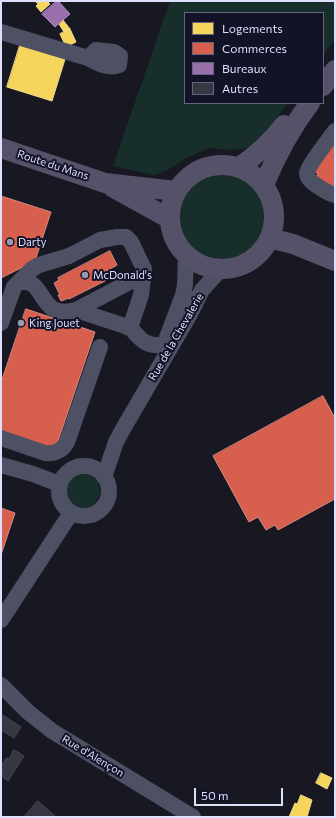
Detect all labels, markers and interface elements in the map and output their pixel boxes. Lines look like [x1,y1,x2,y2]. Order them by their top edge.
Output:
legend [184,12,324,104]
text: Logements [222,21,283,35]
text: Commerces [222,41,287,55]
text: Bureaux [222,61,267,75]
text: Autres [222,81,258,95]
street label: Route du Mans [16,147,90,183]
place label: Darty [18,235,46,249]
marker: Darty [5,237,15,247]
place label: McDonald's [93,268,152,282]
marker: McDonald's [80,270,90,280]
street label: Rue de la Chevalerie [146,291,206,383]
place label: King Jouet [29,316,80,330]
marker: King Jouet [16,318,26,328]
street label: Rue d'Alençon [60,732,126,780]
scale bar [196,780,285,806]
text: 50 m [201,788,229,802]

